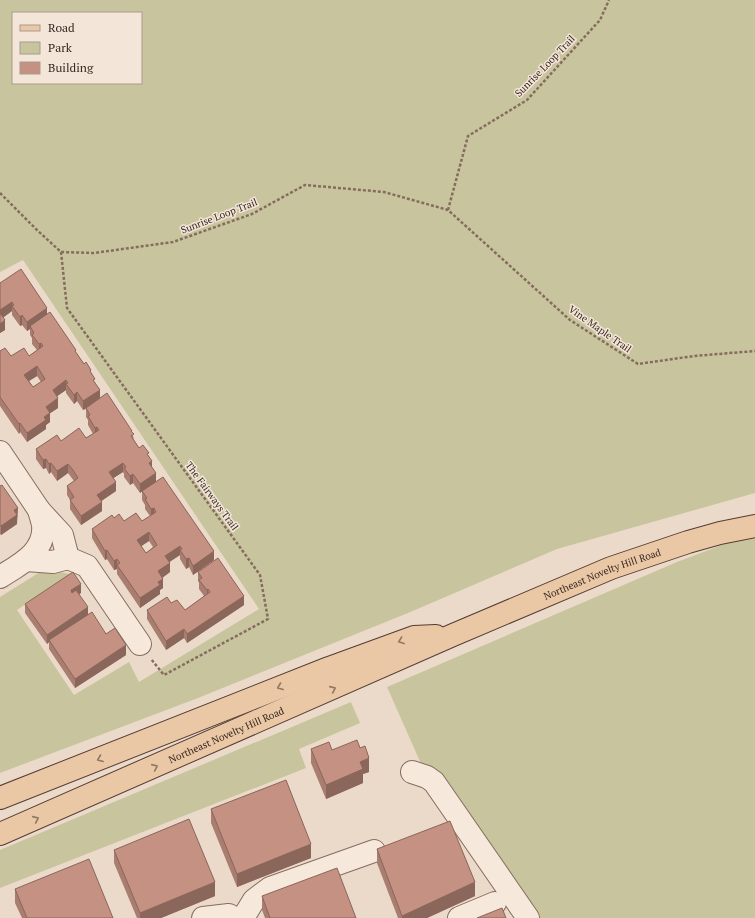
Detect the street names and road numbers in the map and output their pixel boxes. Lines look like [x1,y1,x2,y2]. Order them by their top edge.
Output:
street label: Sunrise Loop Trail [512,32,578,100]
street label: Sunrise Loop Trail [179,195,259,237]
street label: Vine Maple Trail [566,302,634,356]
street label: The Fairways Trail [183,459,241,533]
street label: Northeast Novelty Hill Road [541,545,663,602]
street label: Northeast Novelty Hill Road [166,703,286,766]

